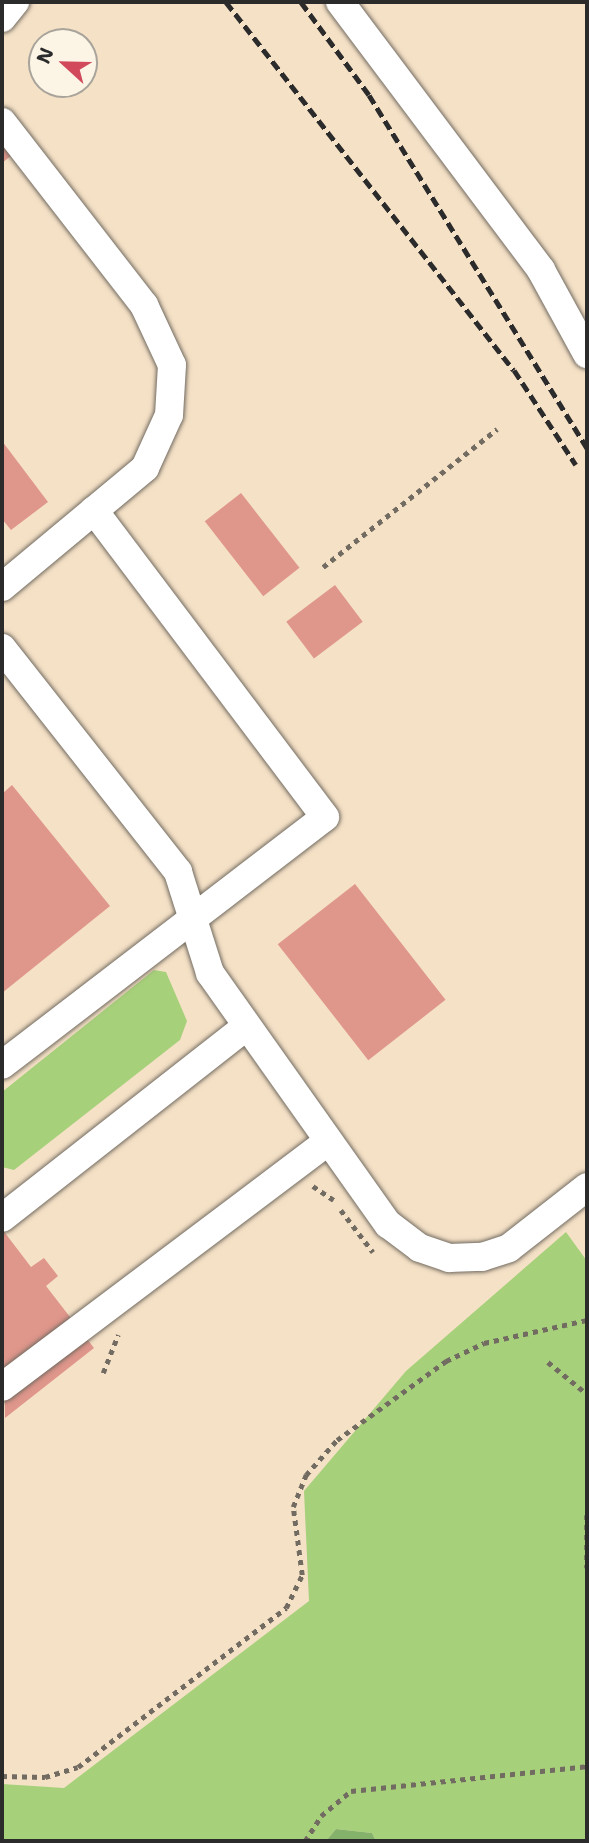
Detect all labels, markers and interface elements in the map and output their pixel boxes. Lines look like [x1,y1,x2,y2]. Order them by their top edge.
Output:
north arrow [28,28,98,98]
text: N [31,44,59,67]

